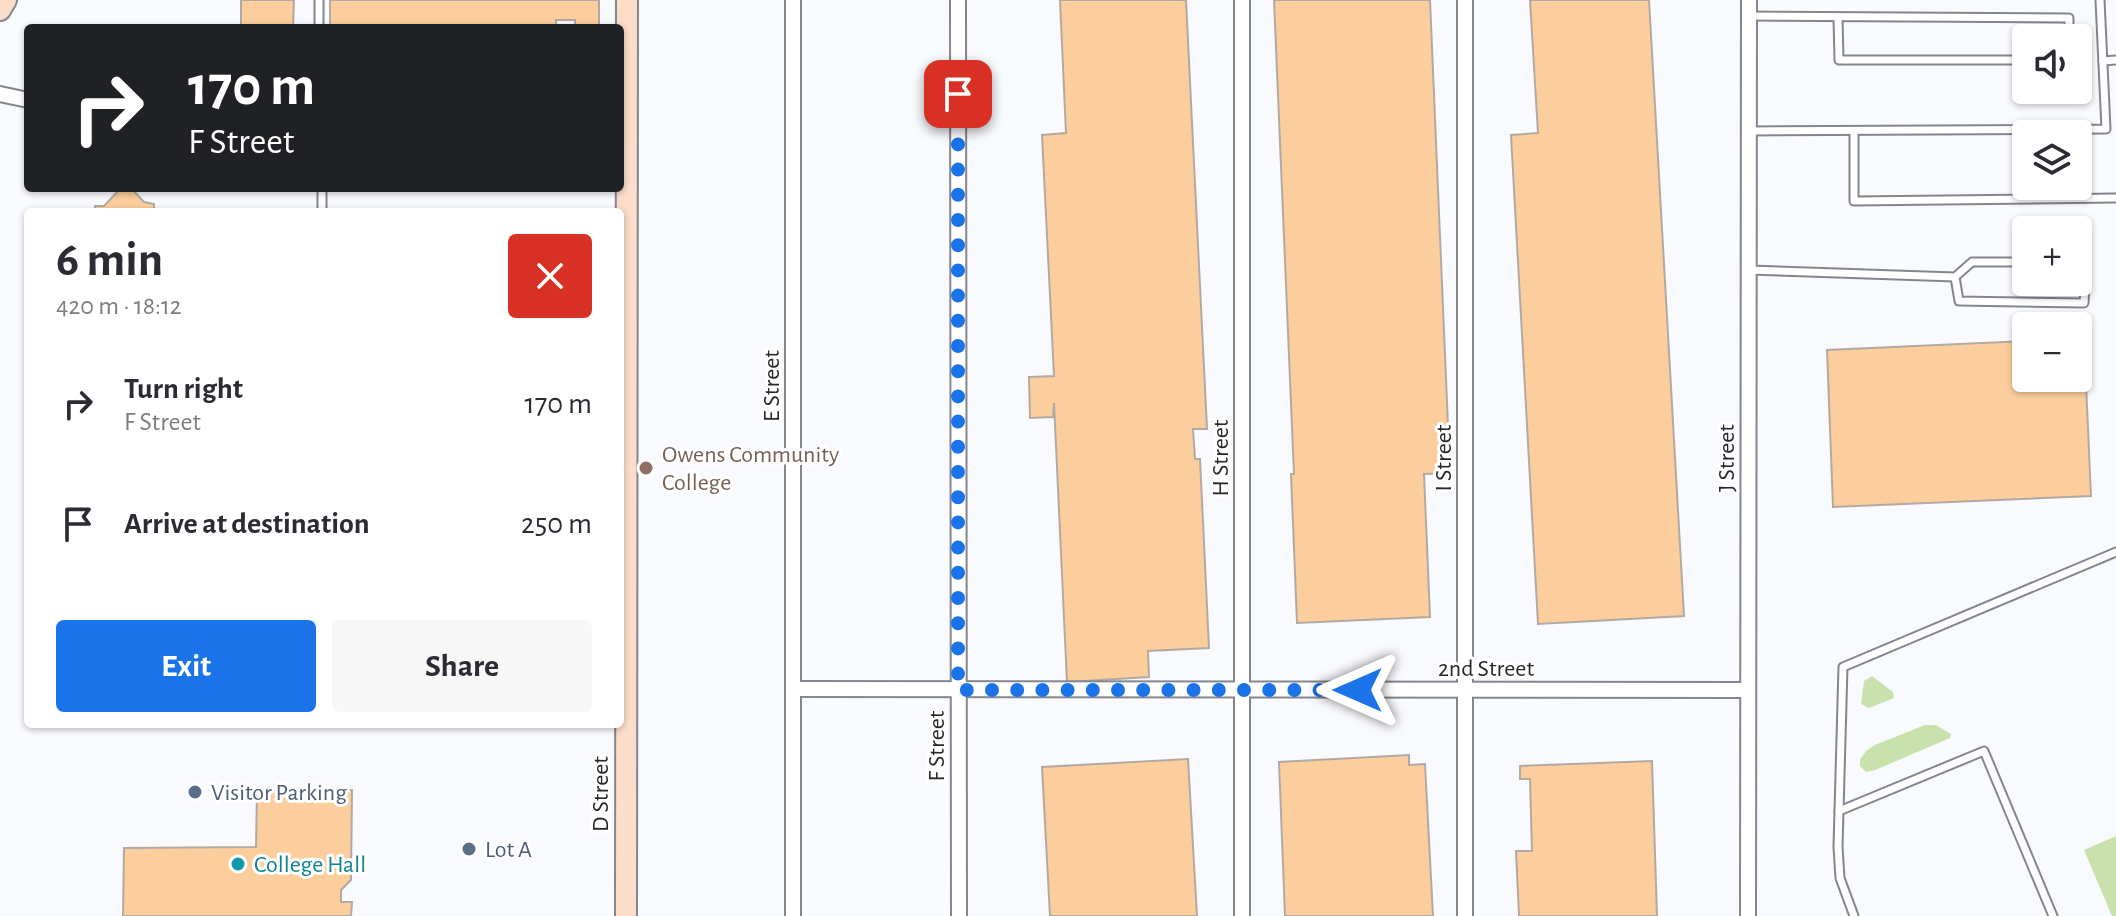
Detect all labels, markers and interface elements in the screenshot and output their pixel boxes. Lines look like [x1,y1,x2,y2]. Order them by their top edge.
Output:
map controls [2012,24,2092,392]
button: sound [2012,24,2092,104]
icon: right [56,56,160,160]
text: 170 m [188,59,315,115]
pin [924,60,992,128]
icon: arrive [936,72,980,116]
button: layers [2012,120,2092,200]
text: F Street [188,124,294,160]
button: + [2012,216,2092,296]
button: close [508,234,592,318]
text: 6 min [56,237,163,285]
text: 420 m · 18:12 [56,293,182,319]
button: − [2012,312,2092,392]
street label: E Street [760,350,784,422]
text: Turn right [124,374,243,404]
icon: right [56,382,100,426]
text: 170 m [524,389,592,419]
text: F Street [124,409,201,435]
street label: H Street [1209,419,1233,496]
street label: I Street [1432,424,1456,491]
street label: J Street [1715,424,1739,492]
place label: Owens Community College [662,443,839,495]
marker: Owens Community College [637,459,655,477]
icon: arrive [56,502,100,546]
text: Arrive at destination [124,509,370,539]
text: 250 m [521,509,592,539]
button: Exit [56,620,316,712]
button: Share [332,620,592,712]
position arrow [1316,648,1400,732]
street label: 2nd Street [1438,657,1534,681]
street label: F Street [925,710,949,781]
street label: D Street [589,756,613,832]
place label: Visitor Parking [211,781,347,805]
marker: Visitor Parking [186,783,204,801]
place label: Lot A [485,838,532,862]
marker: Lot A [460,840,478,858]
place label: College Hall [254,853,366,877]
marker: College Hall [229,855,247,873]

